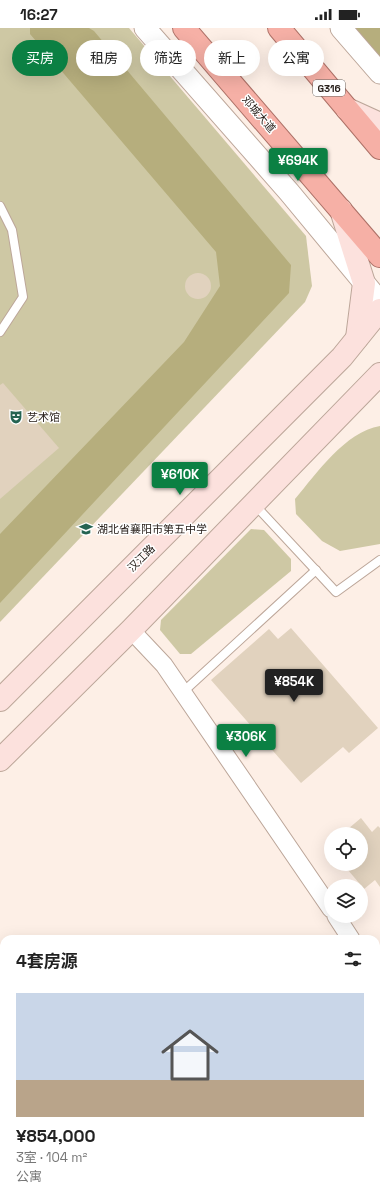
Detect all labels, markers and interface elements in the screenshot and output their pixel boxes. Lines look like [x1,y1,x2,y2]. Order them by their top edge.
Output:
text: 16:27 [20,5,58,24]
chip: 买房 [12,40,68,76]
chip: 租房 [76,40,132,76]
chip: 筛选 [140,40,196,76]
chip: 新上 [204,40,260,76]
chip: 公寓 [268,40,324,76]
road number: G316 [313,80,345,96]
street label: 邓城大道 [239,93,279,135]
pin: ¥694K [270,148,326,182]
text: ¥694K [278,152,318,169]
theatre icon: 艺术馆 [8,409,24,425]
place label: 艺术馆 [27,410,60,424]
pin: ¥610K [152,462,208,496]
text: ¥610K [161,466,199,483]
school or university icon: 湖北省襄阳市第五中学 [78,521,94,537]
place label: 湖北省襄阳市第五中学 [97,522,207,536]
street label: 汉江路 [124,541,158,575]
pin: ¥854K [266,669,322,703]
text: ¥854K [274,673,314,690]
pin: ¥306K [218,724,274,758]
text: ¥306K [226,728,266,745]
map controls [324,827,368,923]
button: locate [324,827,368,871]
button: layers [324,879,368,923]
icon: filters [342,948,364,970]
text: 4套房源 [16,950,78,972]
icon: home [154,1019,226,1091]
text: ¥854,000 [16,1125,96,1147]
text: 3室 · 104 m² [16,1149,87,1166]
text: 公寓 [16,1168,42,1185]

